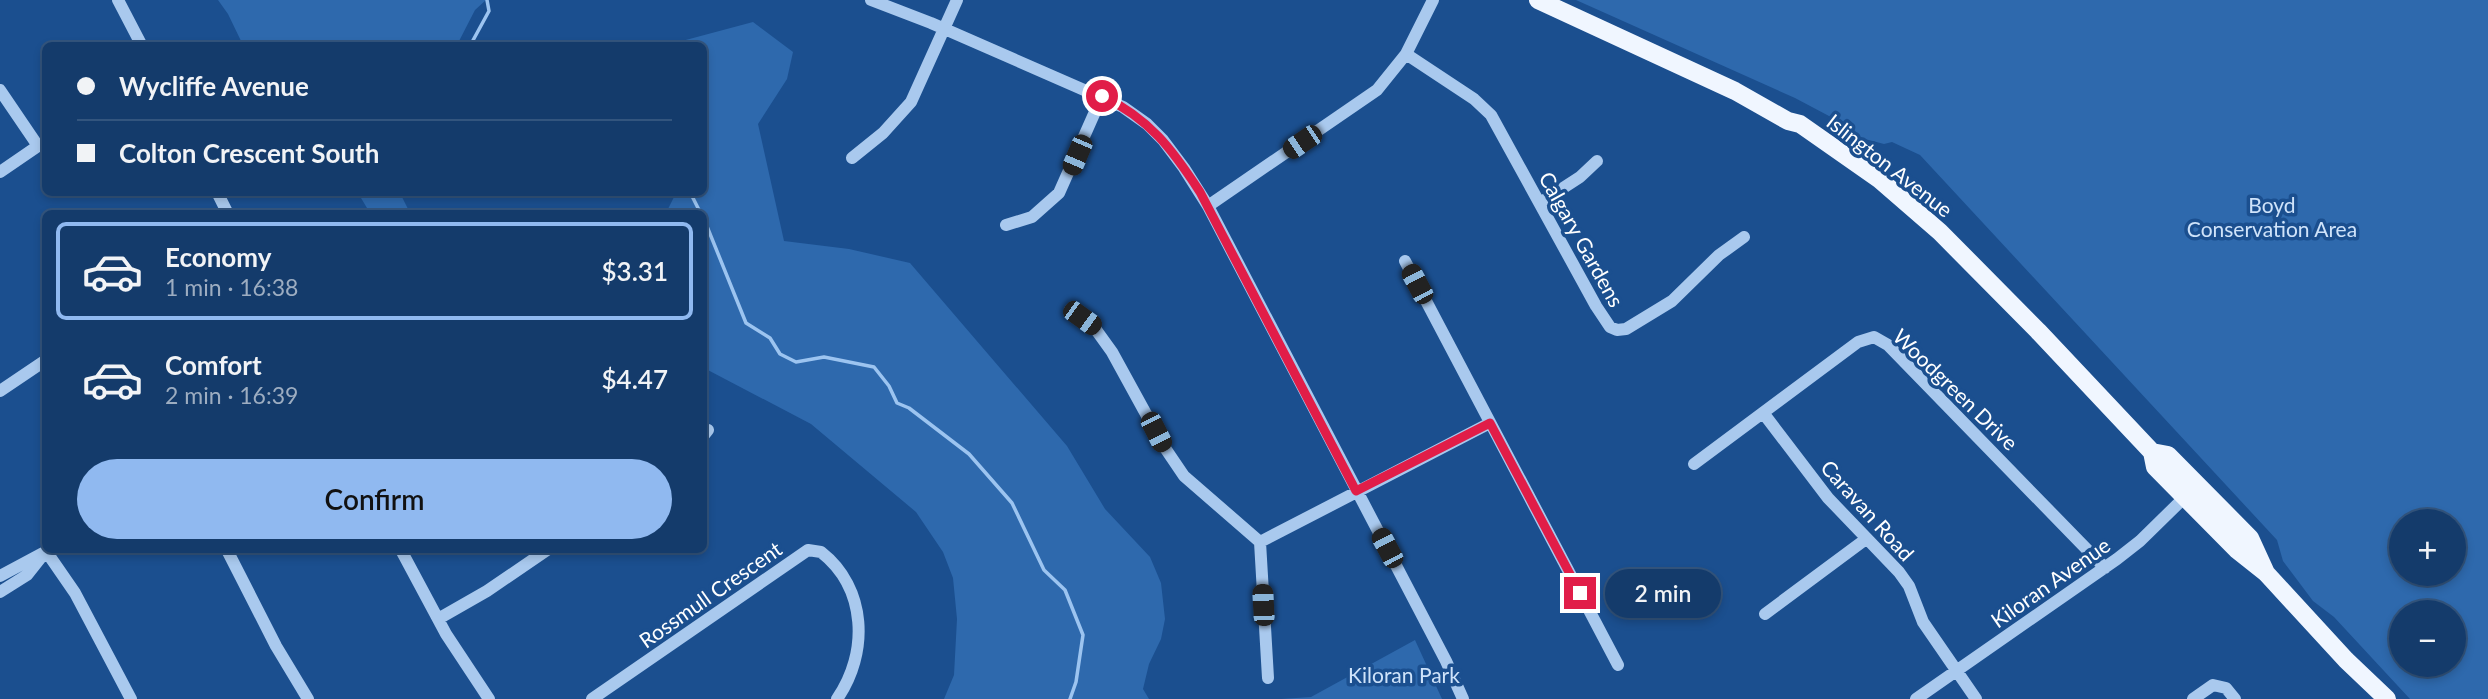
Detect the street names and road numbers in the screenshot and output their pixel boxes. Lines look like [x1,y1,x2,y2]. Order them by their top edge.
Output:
street label: Islington Avenue [1822,108,1958,222]
street label: Calgary Gardens [1535,167,1629,311]
street label: Woodgreen Drive [1888,323,2024,455]
street label: Caravan Road [1816,454,1920,566]
street label: Kiloran Avenue [1986,532,2114,632]
street label: Rossmull Crescent [634,535,786,652]

